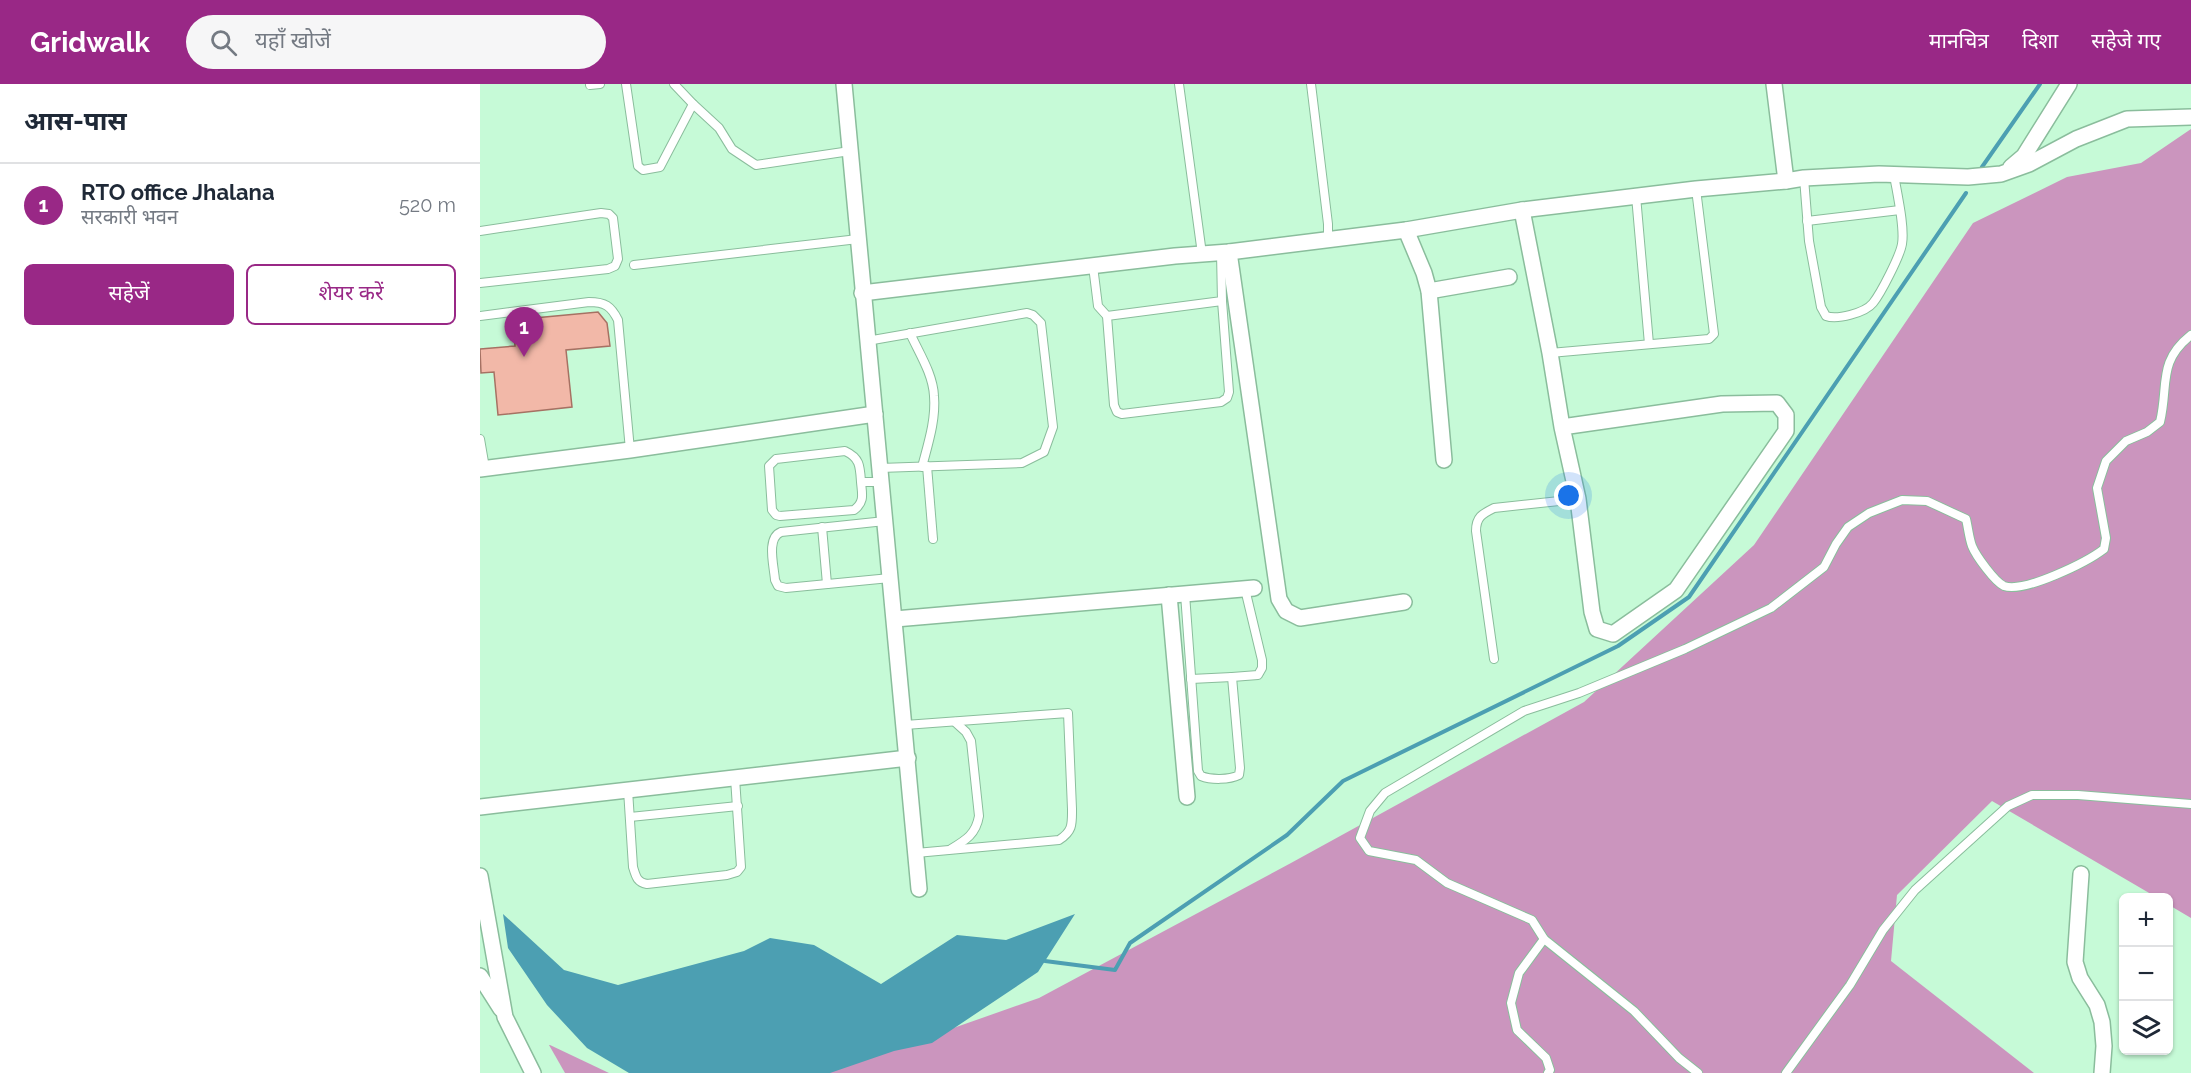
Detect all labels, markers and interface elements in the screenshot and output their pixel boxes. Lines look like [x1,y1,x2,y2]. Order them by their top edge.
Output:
search box [186,15,606,69]
text: Gridwalk [30,26,150,59]
icon: search [207,26,240,59]
text: यहाँ खोजें [255,27,331,53]
text: मानचित्र [1929,28,1989,53]
text: दिशा [2022,28,2058,53]
text: सहेजे गए [2091,28,2161,53]
text: आस-पास [24,106,127,136]
text: RTO office Jhalana [81,179,275,205]
text: 1 [39,193,48,217]
text: 520 m [399,193,456,217]
text: सरकारी भवन [81,205,178,229]
button: सहेजें [24,264,234,325]
button: शेयर करें [246,264,456,325]
pin: 1 [504,308,543,357]
your location [1554,481,1583,510]
map controls [2119,893,2173,1055]
button: + [2119,893,2173,947]
button: − [2119,947,2173,1001]
button: layers [2119,1001,2173,1055]

